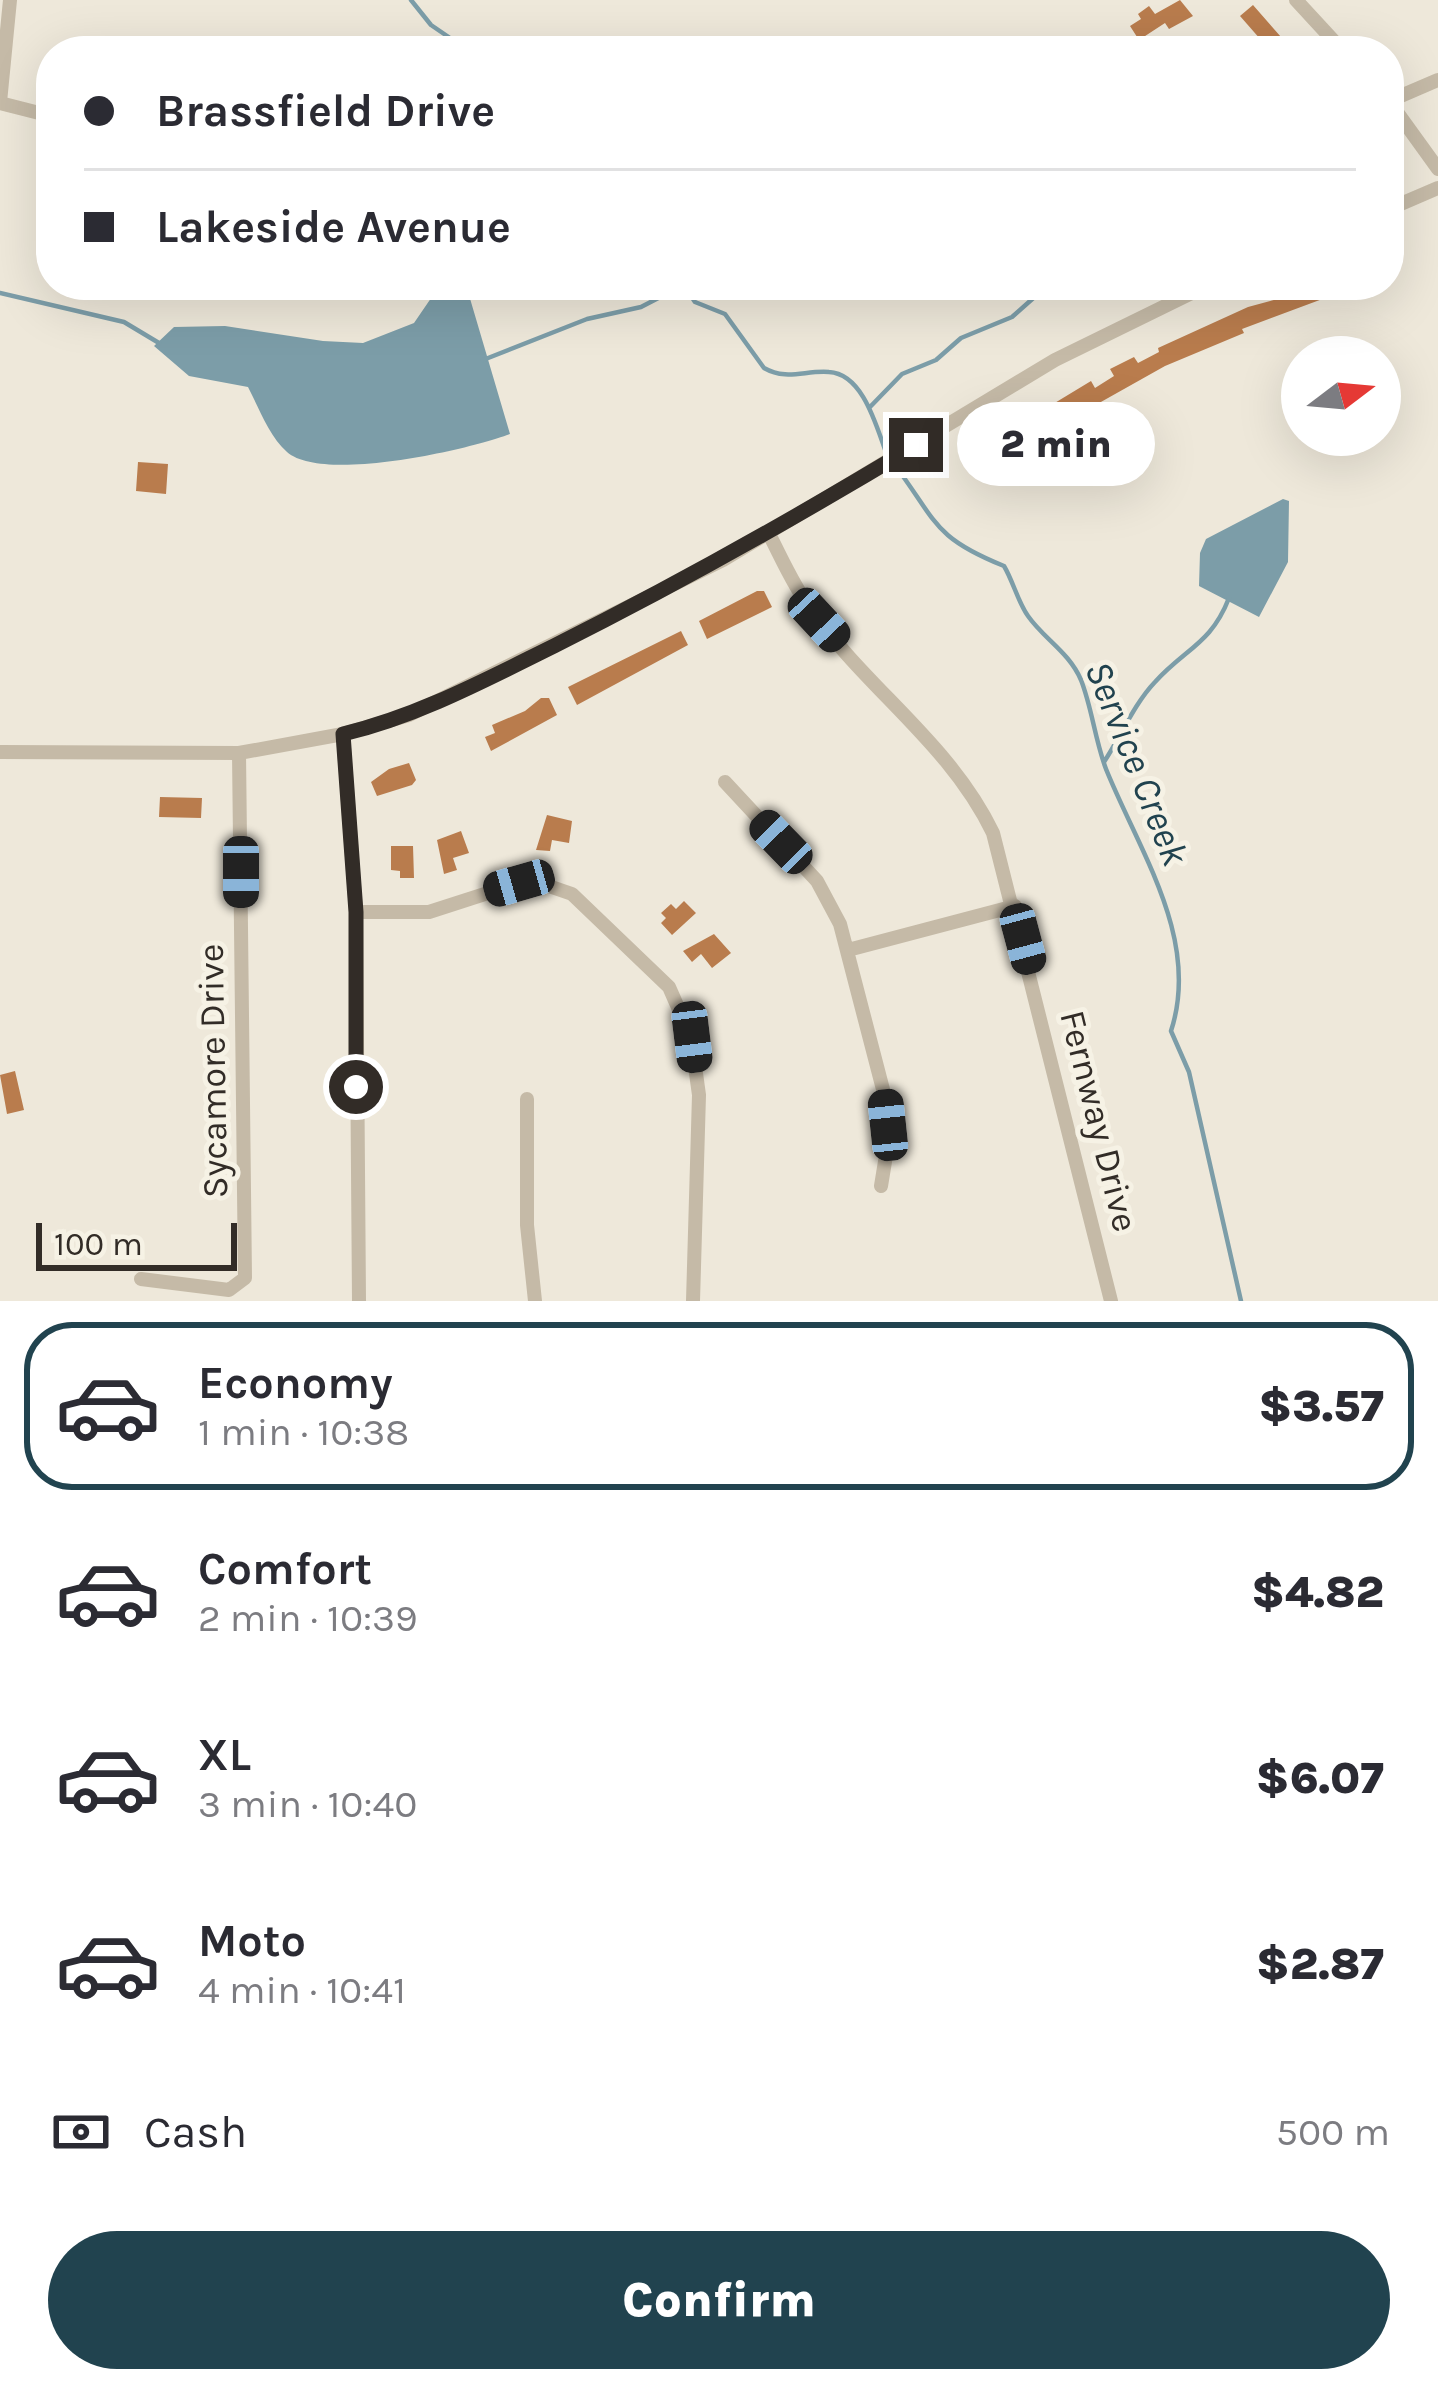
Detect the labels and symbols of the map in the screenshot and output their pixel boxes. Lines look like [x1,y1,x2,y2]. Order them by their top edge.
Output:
north arrow [1281,336,1401,456]
callout: 2 min [958,403,1156,487]
route end [889,418,943,472]
car [781,581,857,659]
water label: Service Creek [1075,654,1199,873]
car [743,804,819,880]
car [223,836,259,908]
car [479,856,559,910]
car [996,900,1050,978]
street label: Sycamore Drive [190,943,236,1199]
car [670,999,714,1075]
street label: Fernway Drive [1051,1006,1147,1236]
route start [329,1060,383,1114]
car [866,1087,910,1163]
scale bar [36,1217,237,1270]

